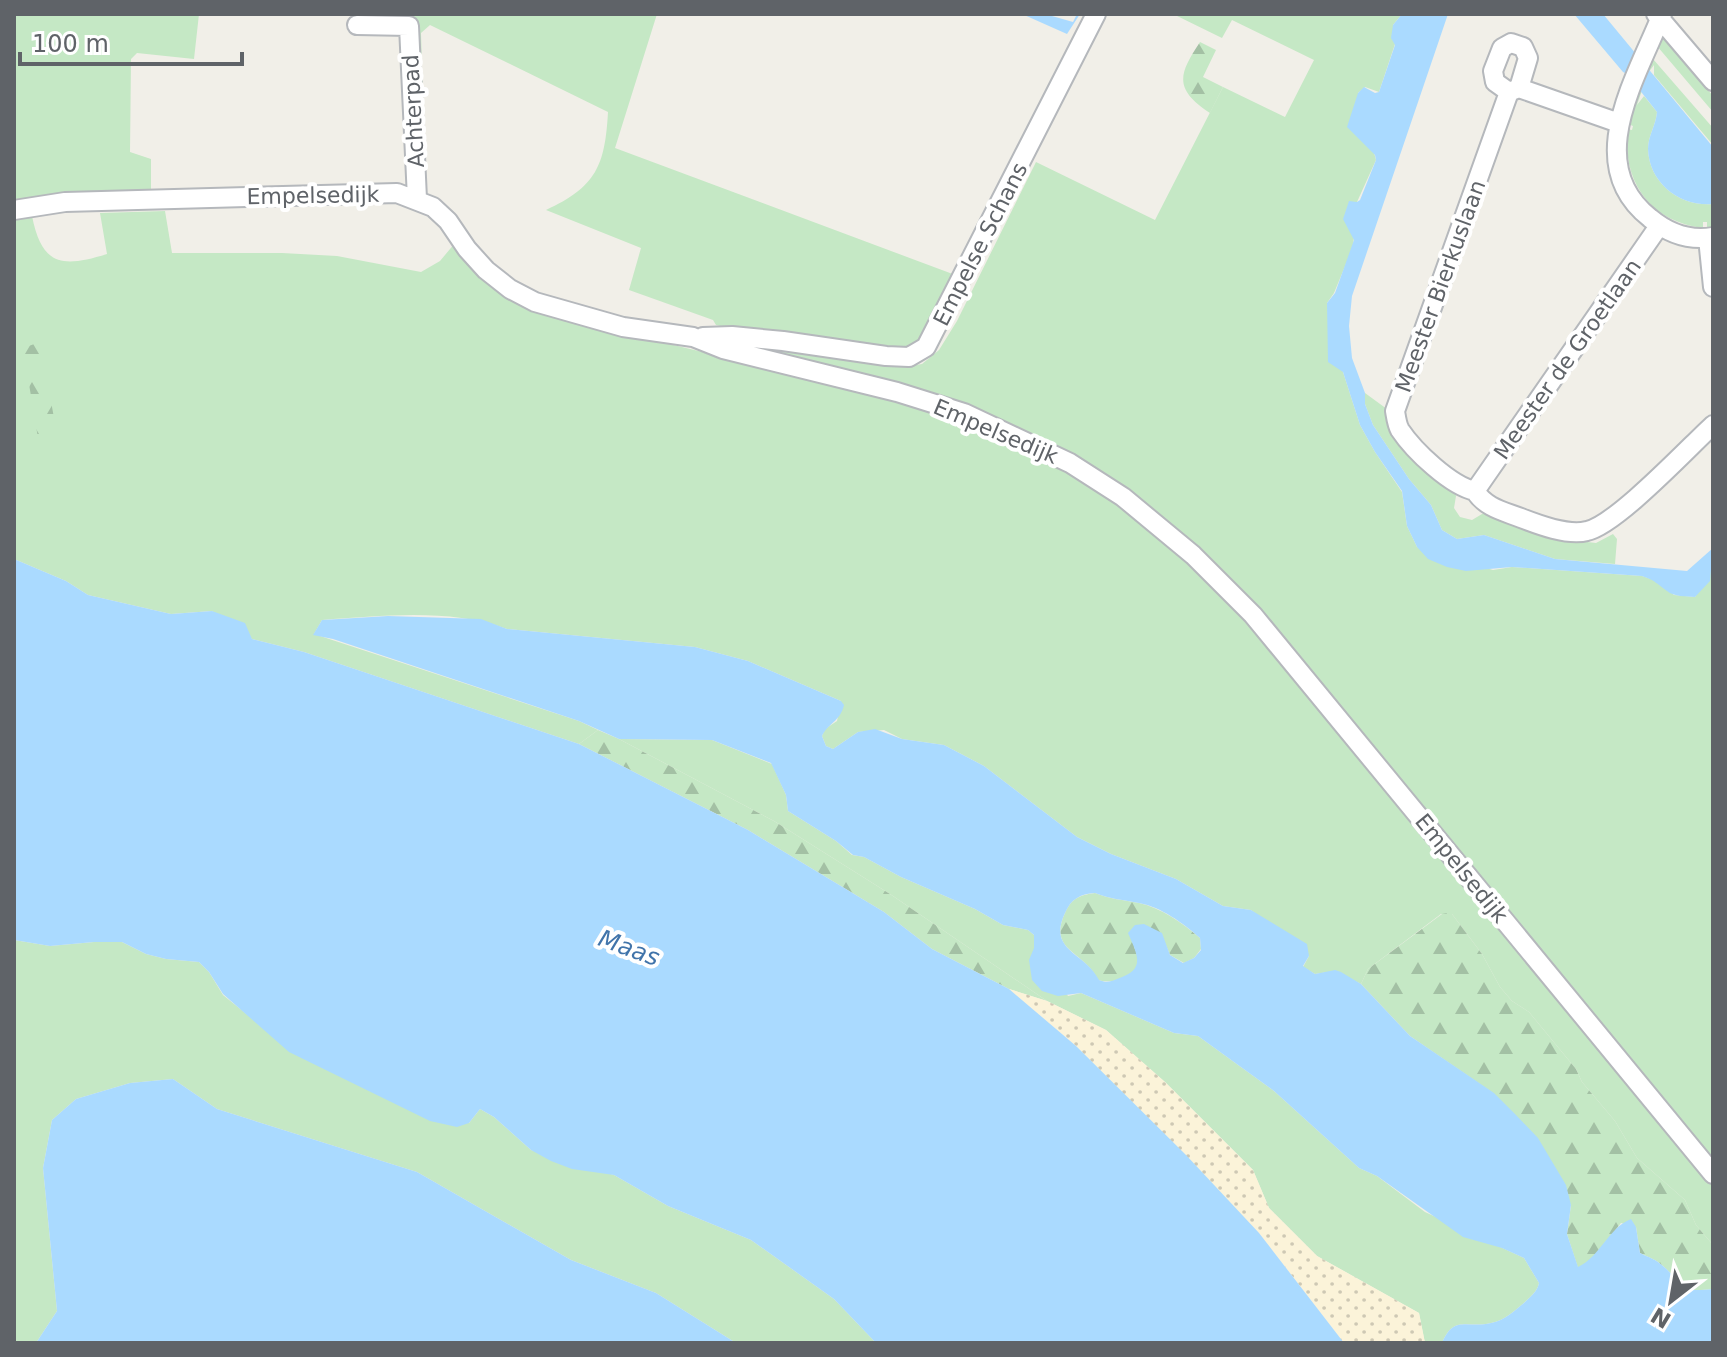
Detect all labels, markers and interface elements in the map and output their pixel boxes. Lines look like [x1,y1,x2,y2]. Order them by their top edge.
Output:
scale bar [20,16,242,66]
text: 100 m [32,30,109,58]
street label: Achterpad [398,54,429,168]
street label: Empelse Schans [928,158,1032,330]
street label: Meester Bierkuslaan [1390,177,1491,396]
street label: Empelsedijk [246,182,380,209]
street label: Meester de Groetlaan [1489,254,1646,464]
street label: Empelsedijk [930,394,1062,469]
street label: Empelsedijk [1410,809,1513,928]
water label: Maas [595,924,663,972]
north arrow [1631,1261,1711,1341]
text: N [1647,1302,1675,1333]

